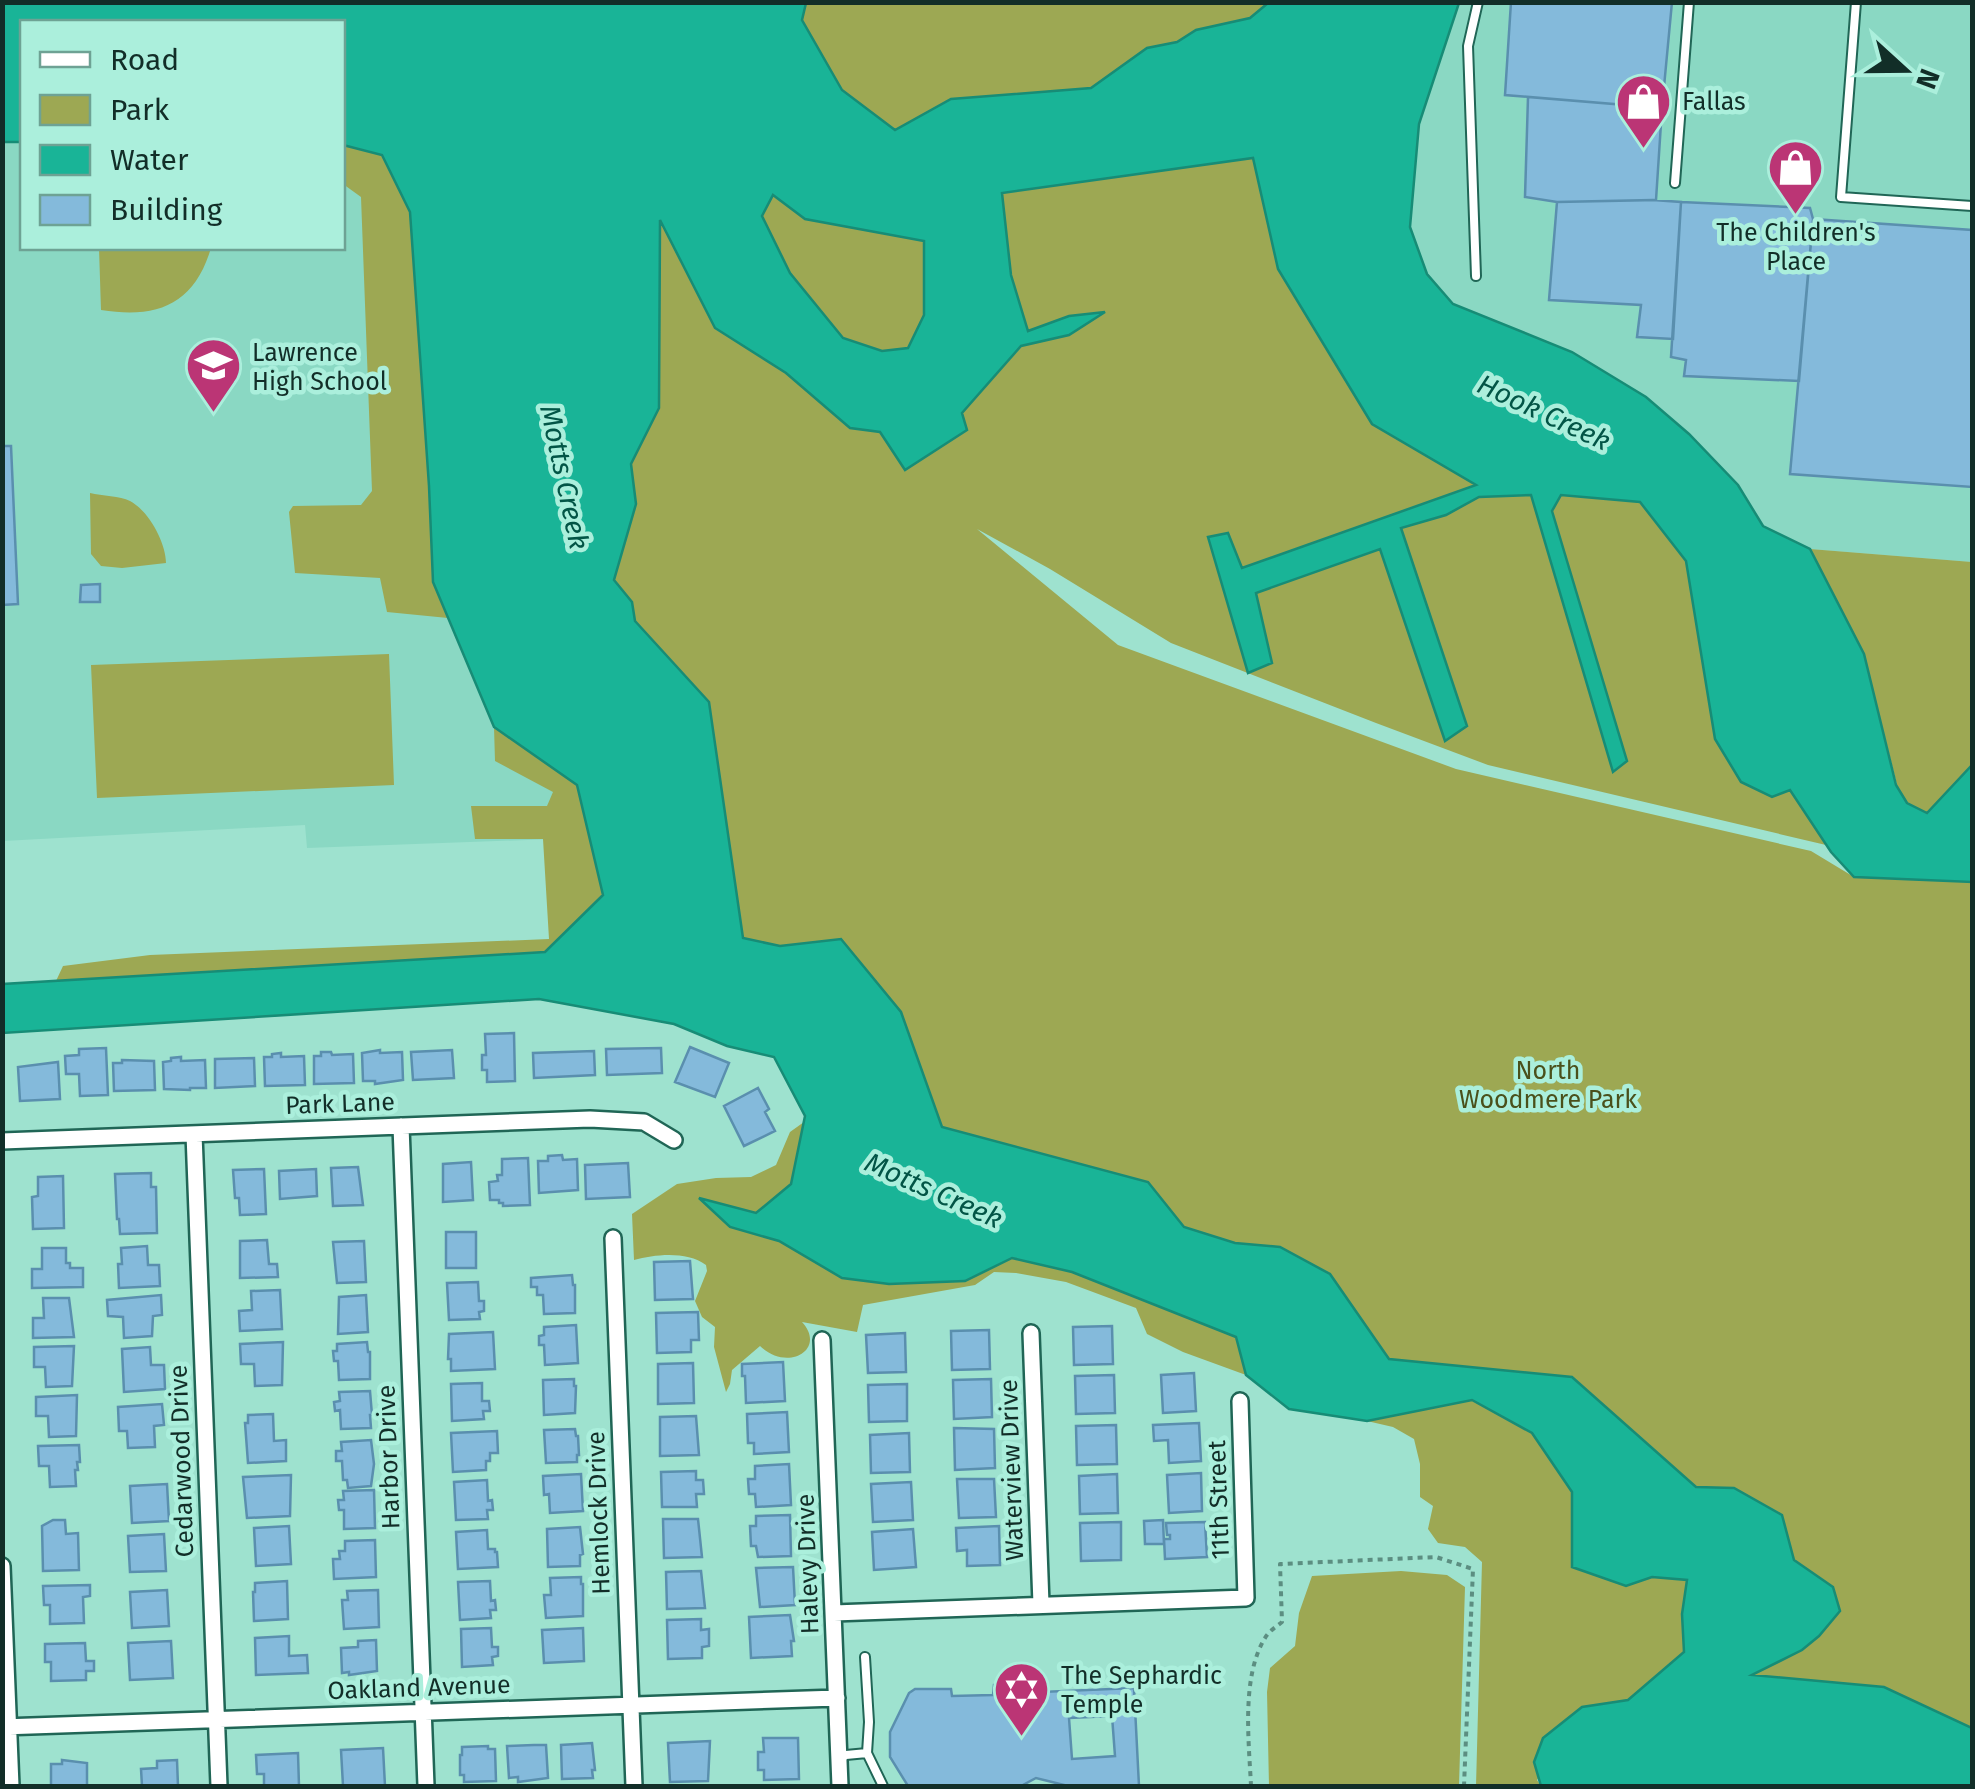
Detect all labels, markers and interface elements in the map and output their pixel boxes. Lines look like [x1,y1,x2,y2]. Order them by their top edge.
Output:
legend [20,20,345,250]
north arrow [1855,20,1955,120]
text: Road [110,42,179,78]
text: N [1909,64,1947,93]
shop icon: Fallas [1613,71,1673,150]
place label: Fallas [1682,87,1746,117]
text: Park [110,92,170,128]
shop icon: The Children's Place [1766,138,1826,217]
text: Water [110,142,189,178]
text: Building [110,192,223,228]
place label: The Children's Place [1716,218,1876,277]
school or university icon: Lawrence High School [183,336,243,415]
place label: Lawrence High School [252,338,387,397]
water label: Hook Creek [1472,367,1615,458]
water label: Motts Creek [533,402,596,552]
park label: North Woodmere Park [1459,1056,1637,1115]
street label: Park Lane [285,1087,395,1121]
water label: Motts Creek [860,1146,1008,1235]
street label: Cedarwood Drive [164,1364,200,1558]
street label: Waterview Drive [994,1379,1030,1561]
street label: Harbor Drive [371,1384,407,1530]
street label: Hemlock Drive [581,1431,617,1595]
street label: 11th Street [1202,1439,1236,1560]
street label: Halevy Drive [791,1493,825,1635]
synagogue icon: The Sephardic Temple [992,1659,1052,1738]
place label: The Sephardic Temple [1061,1661,1222,1720]
street label: Oakland Avenue [327,1670,511,1706]

